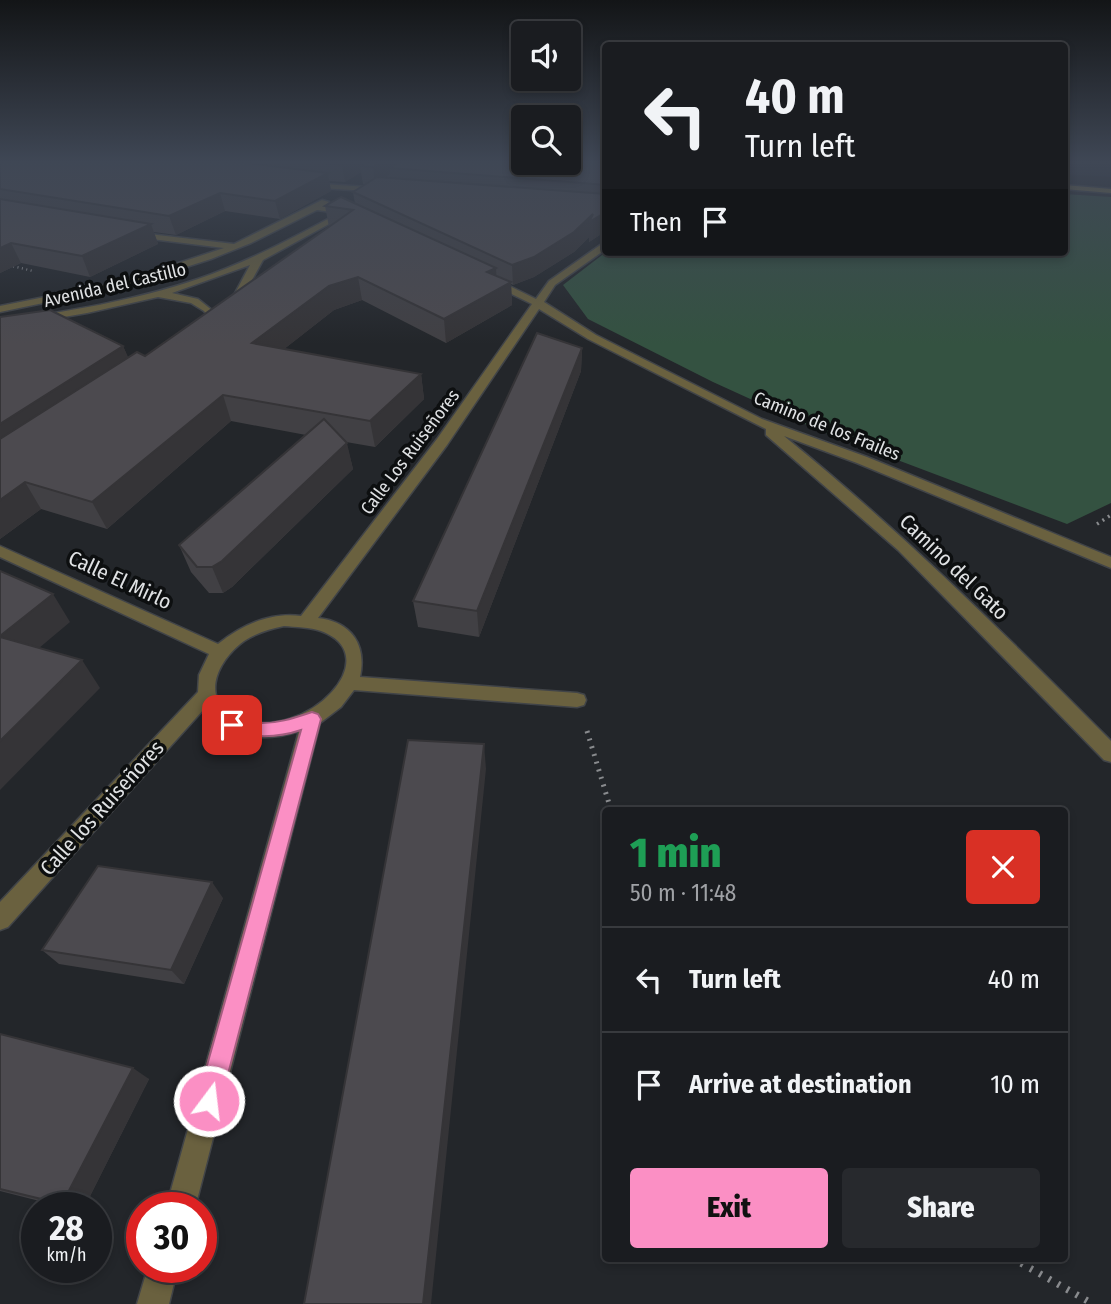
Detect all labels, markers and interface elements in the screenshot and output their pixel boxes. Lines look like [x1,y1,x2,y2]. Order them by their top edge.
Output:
map controls [511,21,581,175]
button: sound [511,21,581,91]
text: 40 m [745,67,845,126]
icon: left [630,70,721,161]
button: search [511,105,581,175]
text: Turn left [745,127,855,165]
icon: arrive [696,203,734,241]
text: Then [630,207,682,238]
street label: Avenida del Castillo [42,258,188,312]
street label: Calle Los Ruiseñores [356,385,464,519]
street label: Camino de los Frailes [751,387,904,465]
street label: Camino del Gato [894,509,1014,625]
street label: Calle El Mirlo [64,545,176,615]
pin [202,695,262,755]
icon: arrive [213,706,251,744]
street label: Calle los Ruiseñores [35,735,169,881]
text: 1 min [630,828,721,878]
button: close [966,830,1040,904]
text: 50 m · 11:48 [630,879,736,907]
icon: left [630,961,668,999]
text: Turn left [689,964,781,995]
text: 40 m [988,964,1040,995]
position arrow [172,1064,246,1138]
icon: arrive [630,1066,668,1104]
text: Arrive at destination [689,1069,912,1100]
text: 10 m [990,1069,1040,1100]
button: Exit [630,1168,828,1248]
button: Share [842,1168,1040,1248]
speed limit sign: 30 [126,1192,217,1283]
text: 28 [49,1207,84,1249]
text: km/h [46,1244,87,1266]

